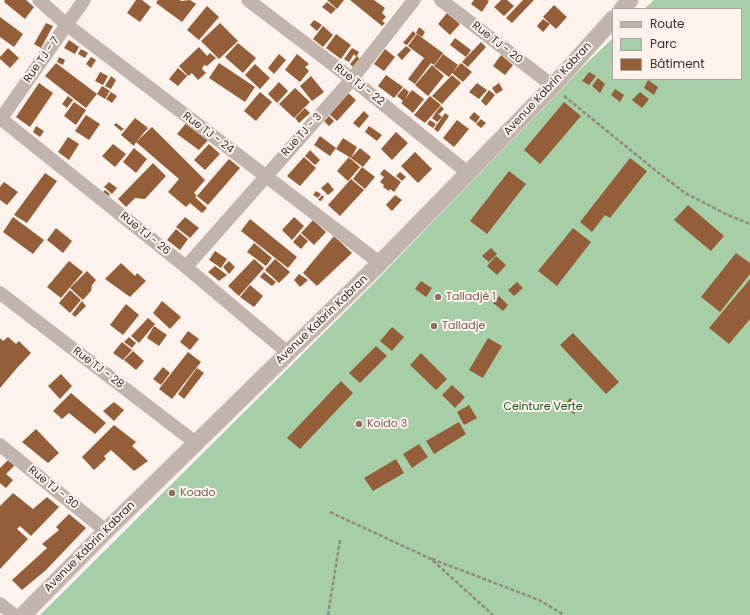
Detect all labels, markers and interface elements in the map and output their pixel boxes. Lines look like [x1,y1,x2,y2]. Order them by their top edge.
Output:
legend [612,8,742,80]
text: Route [650,15,684,32]
street label: Rue TJ - 20 [469,19,525,67]
street label: Rue TJ - 7 [21,34,63,86]
text: Parc [650,35,677,52]
street label: Avenue Kabrin Kabran [501,40,595,138]
text: Bâtiment [650,55,705,72]
street label: Rue TJ - 22 [331,61,387,109]
street label: Rue TJ - 24 [180,110,236,156]
street label: Rue TJ - 3 [279,111,325,159]
street label: Rue TJ - 26 [117,210,173,258]
street label: Avenue Kabrin Kabran [273,273,371,367]
place label: Talladjé 1 [446,290,496,304]
marker: Talladjé 1 [433,292,443,302]
place label: Talladje [442,319,485,333]
marker: Talladje [429,321,439,331]
street label: Rue TJ - 28 [70,345,126,391]
park label: Ceinture Verte [503,400,583,414]
place label: Koido 3 [367,417,407,431]
marker: Koido 3 [354,419,364,429]
street label: Rue TJ - 30 [25,464,81,512]
place label: Koado [180,486,216,500]
marker: Koado [167,488,177,498]
street label: Avenue Kabrin Kabran [42,499,138,595]

